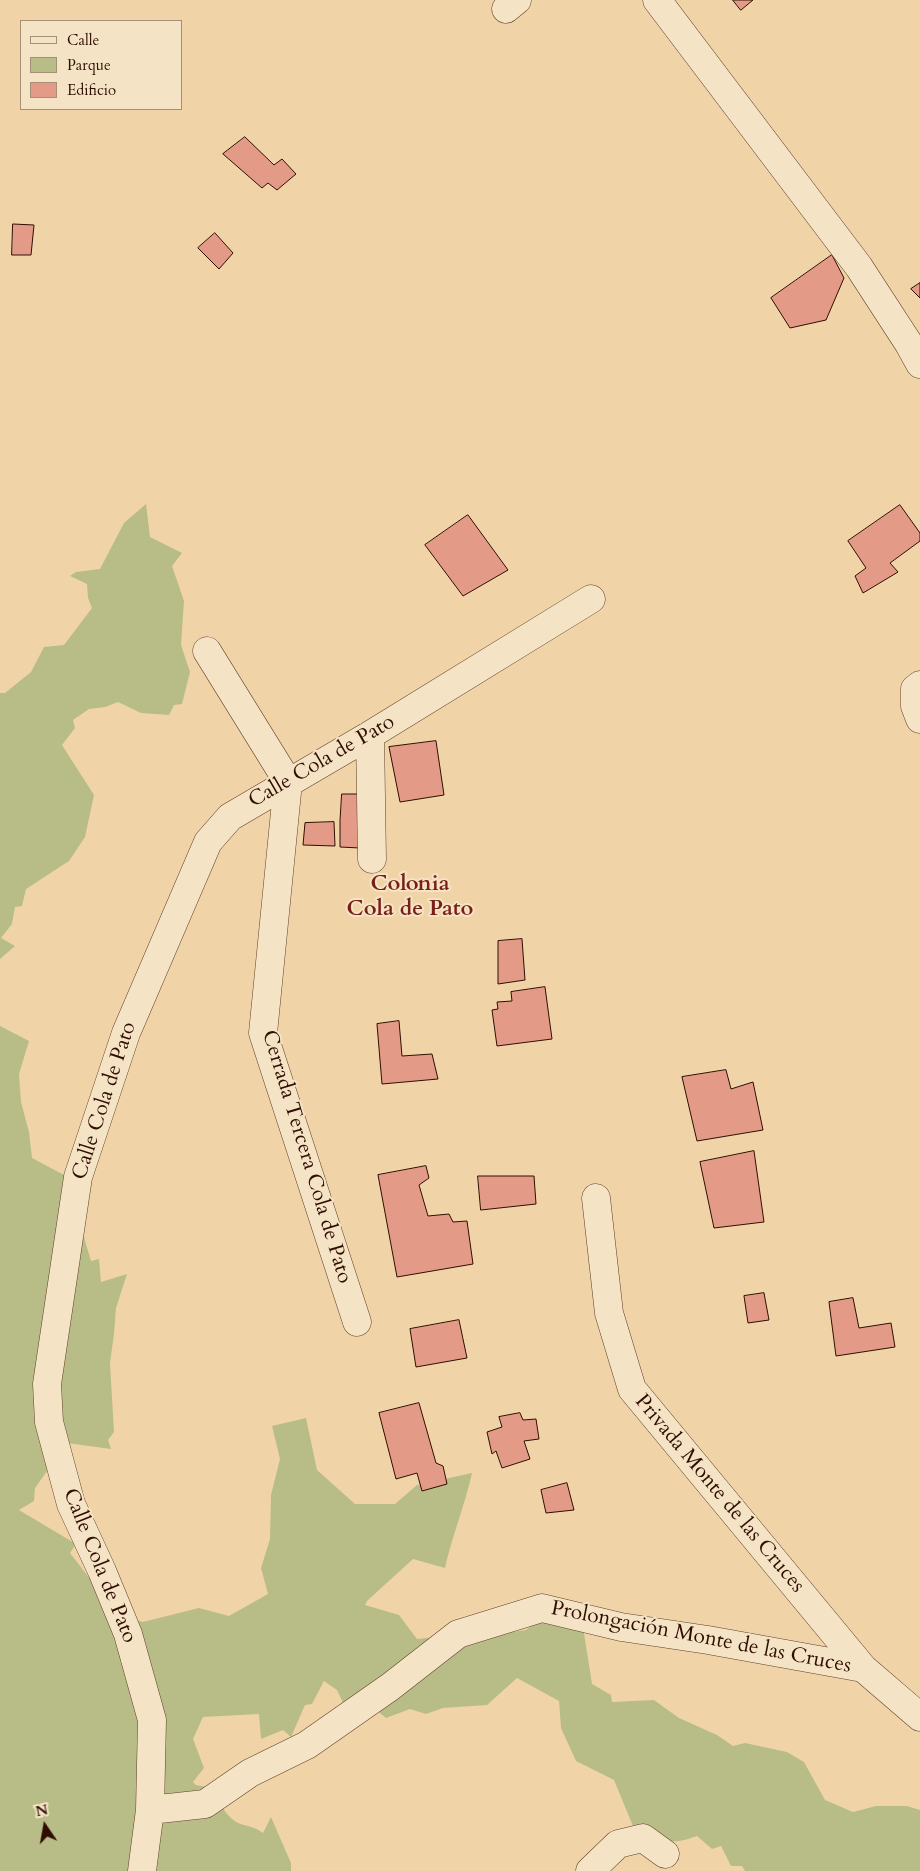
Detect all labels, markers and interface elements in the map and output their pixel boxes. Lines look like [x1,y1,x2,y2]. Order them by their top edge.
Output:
legend [20,20,182,110]
text: Calle [67,30,99,50]
text: Parque [67,55,111,75]
text: Edificio [67,80,116,100]
street label: Calle Cola de Pato [245,710,399,814]
district label: Colonia Cola de Pato [347,872,473,924]
street label: Calle Cola de Pato [68,1019,142,1183]
street label: Cerrada Tercera Cola de Pato [255,1027,357,1287]
street label: Privada Monte de las Cruces [629,1390,809,1598]
street label: Calle Cola de Pato [57,1485,141,1647]
street label: Prolongación Monte de las Cruces [549,1597,853,1679]
text: N [34,1800,50,1821]
north arrow [20,1801,70,1851]

